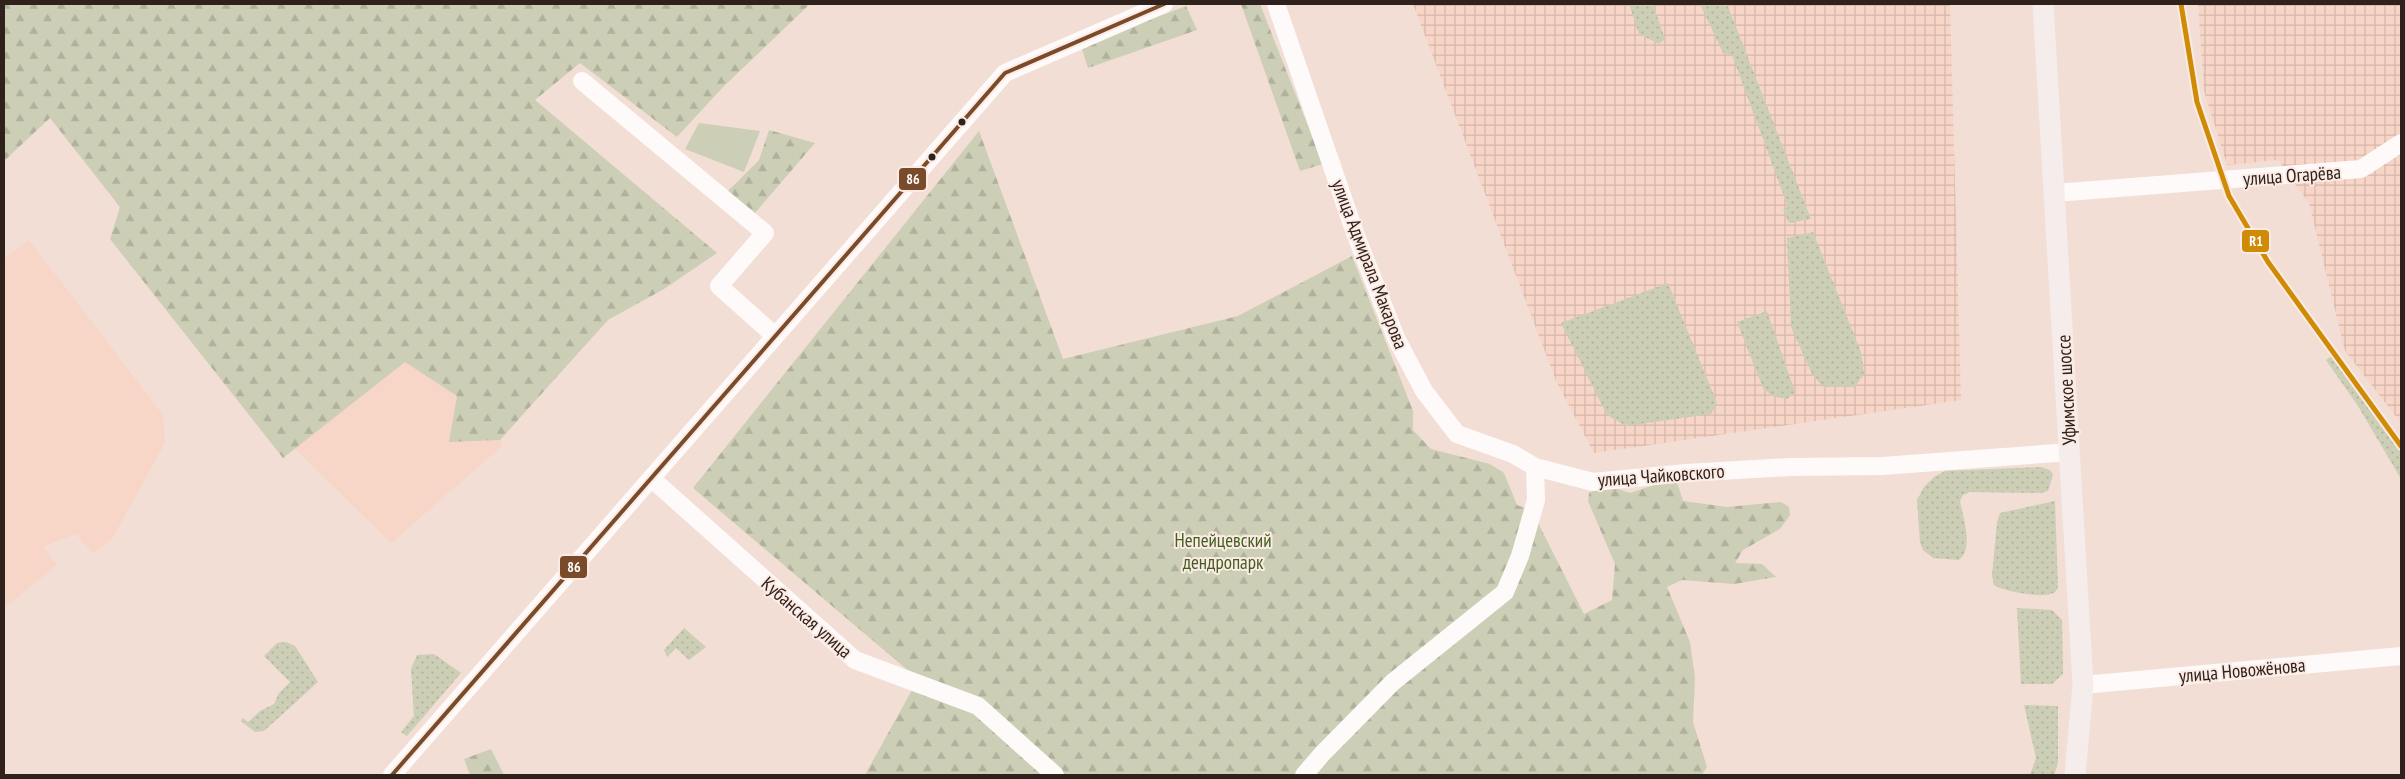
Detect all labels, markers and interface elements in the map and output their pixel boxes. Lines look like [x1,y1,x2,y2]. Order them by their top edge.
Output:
unlabelled marker [957,117,967,127]
unlabelled marker [927,152,937,162]
street label: улица Огарёва [2242,160,2342,190]
line badge: 86 [898,167,927,191]
text: 86 [906,170,920,188]
street label: улица Адмирала Макарова [1327,176,1413,352]
line badge: R1 [2241,229,2270,253]
text: R1 [2249,232,2263,250]
street label: Уфимское шоссе [2051,334,2081,446]
street label: улица Чайковского [1597,459,1725,491]
park label: Непейцевский дендропарк [1174,528,1272,574]
line badge: 86 [559,555,588,579]
text: 86 [567,558,581,576]
street label: Кубанская улица [757,571,857,663]
street label: улица Новожёнова [2178,653,2306,687]

